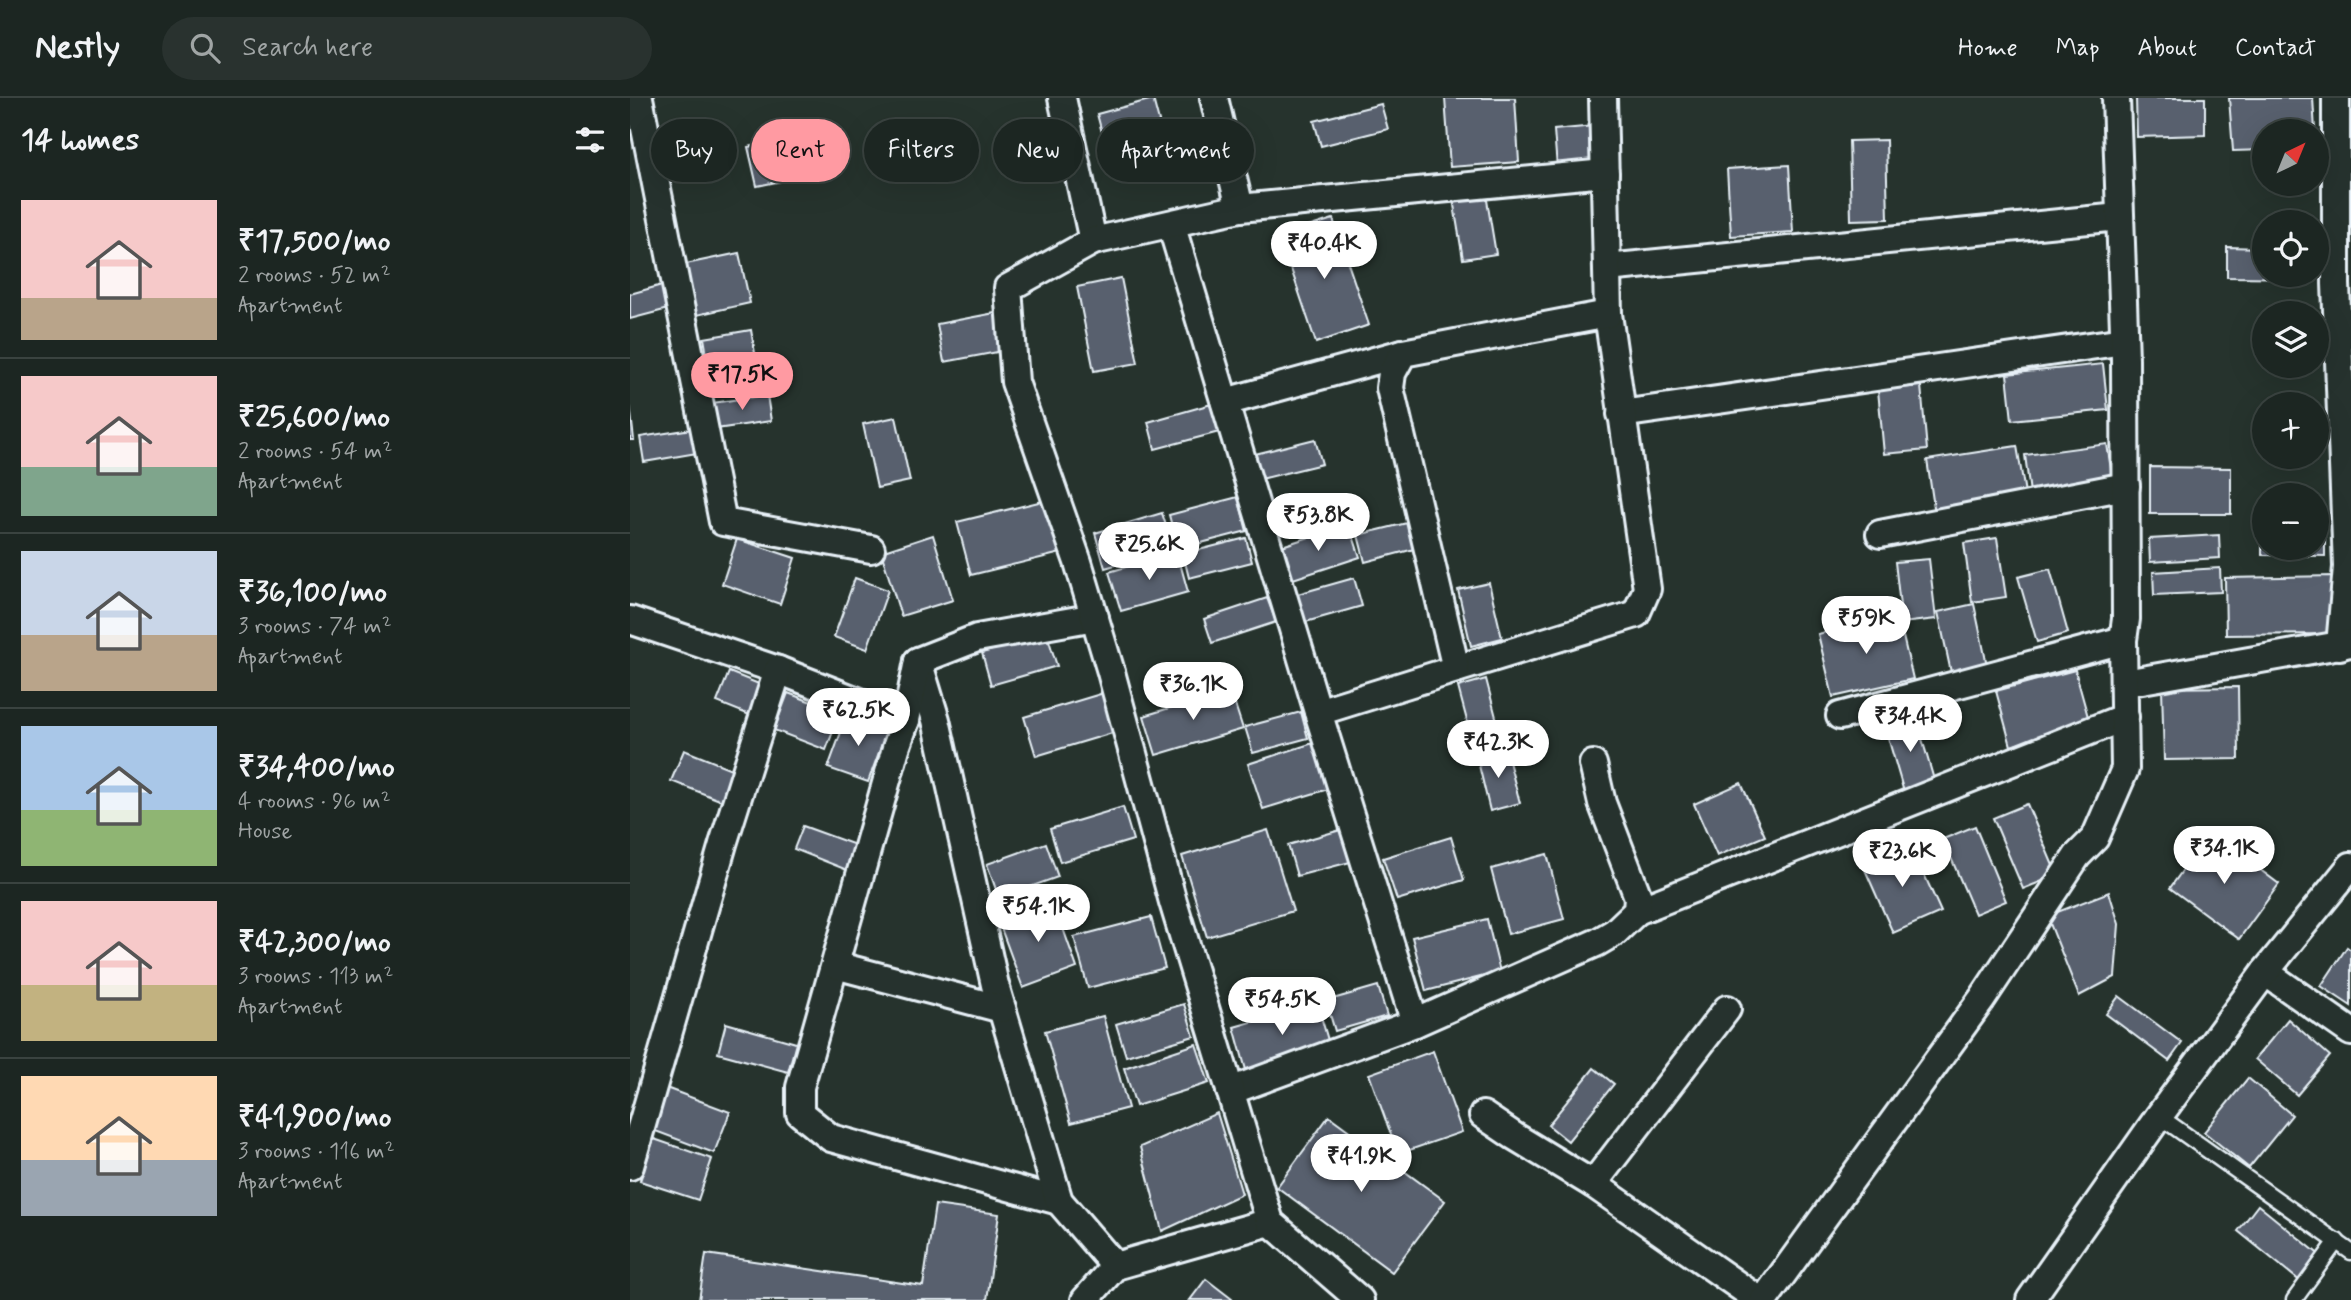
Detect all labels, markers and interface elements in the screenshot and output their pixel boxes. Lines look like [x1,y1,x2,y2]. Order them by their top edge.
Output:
search box [162,17,652,80]
text: Nestly [35,26,120,70]
icon: search [186,29,224,67]
text: Search here [242,31,373,65]
text: Home [1958,33,2018,64]
text: Map [2056,33,2100,64]
text: About [2138,33,2197,64]
text: Contact [2235,33,2316,64]
chip: Buy [651,119,737,182]
chip: Rent [751,119,850,182]
chip: Filters [864,119,979,182]
chip: New [993,119,1083,182]
chip: Apartment [1097,119,1254,182]
north arrow [2252,119,2329,196]
map controls [2252,119,2329,560]
text: 14 homes [21,121,139,160]
icon: filters [571,121,609,159]
button: locate [2252,210,2329,287]
text: ₹17,500/mo [238,222,391,261]
pin: ₹40.4K [1267,222,1381,281]
icon: home [77,228,161,312]
text: ₹40.4K [1287,229,1361,259]
text: 2 rooms · 52 m² [238,261,391,291]
text: Apartment [238,291,343,321]
button: layers [2252,301,2329,378]
pin: ₹17.5K [685,352,799,412]
text: ₹17.5K [707,360,777,390]
button: + [2252,392,2329,469]
text: ₹25,600/mo [238,398,390,437]
icon: home [77,404,161,488]
text: 2 rooms · 54 m² [238,437,392,467]
text: Apartment [238,467,343,497]
button: − [2252,483,2329,560]
pin: ₹53.8K [1261,494,1375,553]
text: ₹53.8K [1283,501,1353,531]
pin: ₹25.6K [1092,522,1206,582]
text: ₹25.6K [1114,530,1184,560]
text: ₹36,100/mo [238,573,387,612]
icon: home [77,579,161,663]
pin: ₹59K [1825,596,1907,656]
text: ₹59K [1838,604,1894,634]
text: 3 rooms · 74 m² [238,612,392,642]
text: Apartment [238,642,343,672]
pin: ₹36.1K [1136,662,1250,722]
text: ₹36.1K [1159,670,1227,700]
pin: ₹62.5K [801,688,915,748]
pin: ₹34.4K [1853,694,1967,754]
text: ₹62.5K [822,696,894,726]
text: ₹34.4K [1874,702,1946,732]
pin: ₹42.3K [1441,720,1555,780]
text: ₹42.3K [1463,728,1533,758]
text: ₹34,400/mo [238,748,395,787]
icon: home [77,754,161,838]
text: 4 rooms · 96 m² [238,787,391,817]
text: House [238,817,292,847]
pin: ₹34.1K [2167,826,2281,886]
pin: ₹23.6K [1845,830,1959,889]
text: ₹34.1K [2190,834,2258,864]
text: ₹23.6K [1869,837,1935,867]
pin: ₹54.1K [981,884,1095,944]
text: ₹54.1K [1002,892,1074,922]
text: ₹42,300/mo [238,923,391,962]
icon: home [77,929,161,1013]
text: 3 rooms · 113 m² [238,962,393,992]
pin: ₹54.5K [1225,978,1339,1037]
text: ₹54.5K [1244,985,1320,1015]
text: Apartment [238,992,343,1022]
text: ₹41,900/mo [238,1098,391,1137]
icon: home [77,1104,161,1188]
pin: ₹41.9K [1304,1134,1418,1194]
text: 3 rooms · 116 m² [238,1137,395,1167]
text: ₹41.9K [1327,1142,1395,1172]
text: Apartment [238,1167,343,1197]

